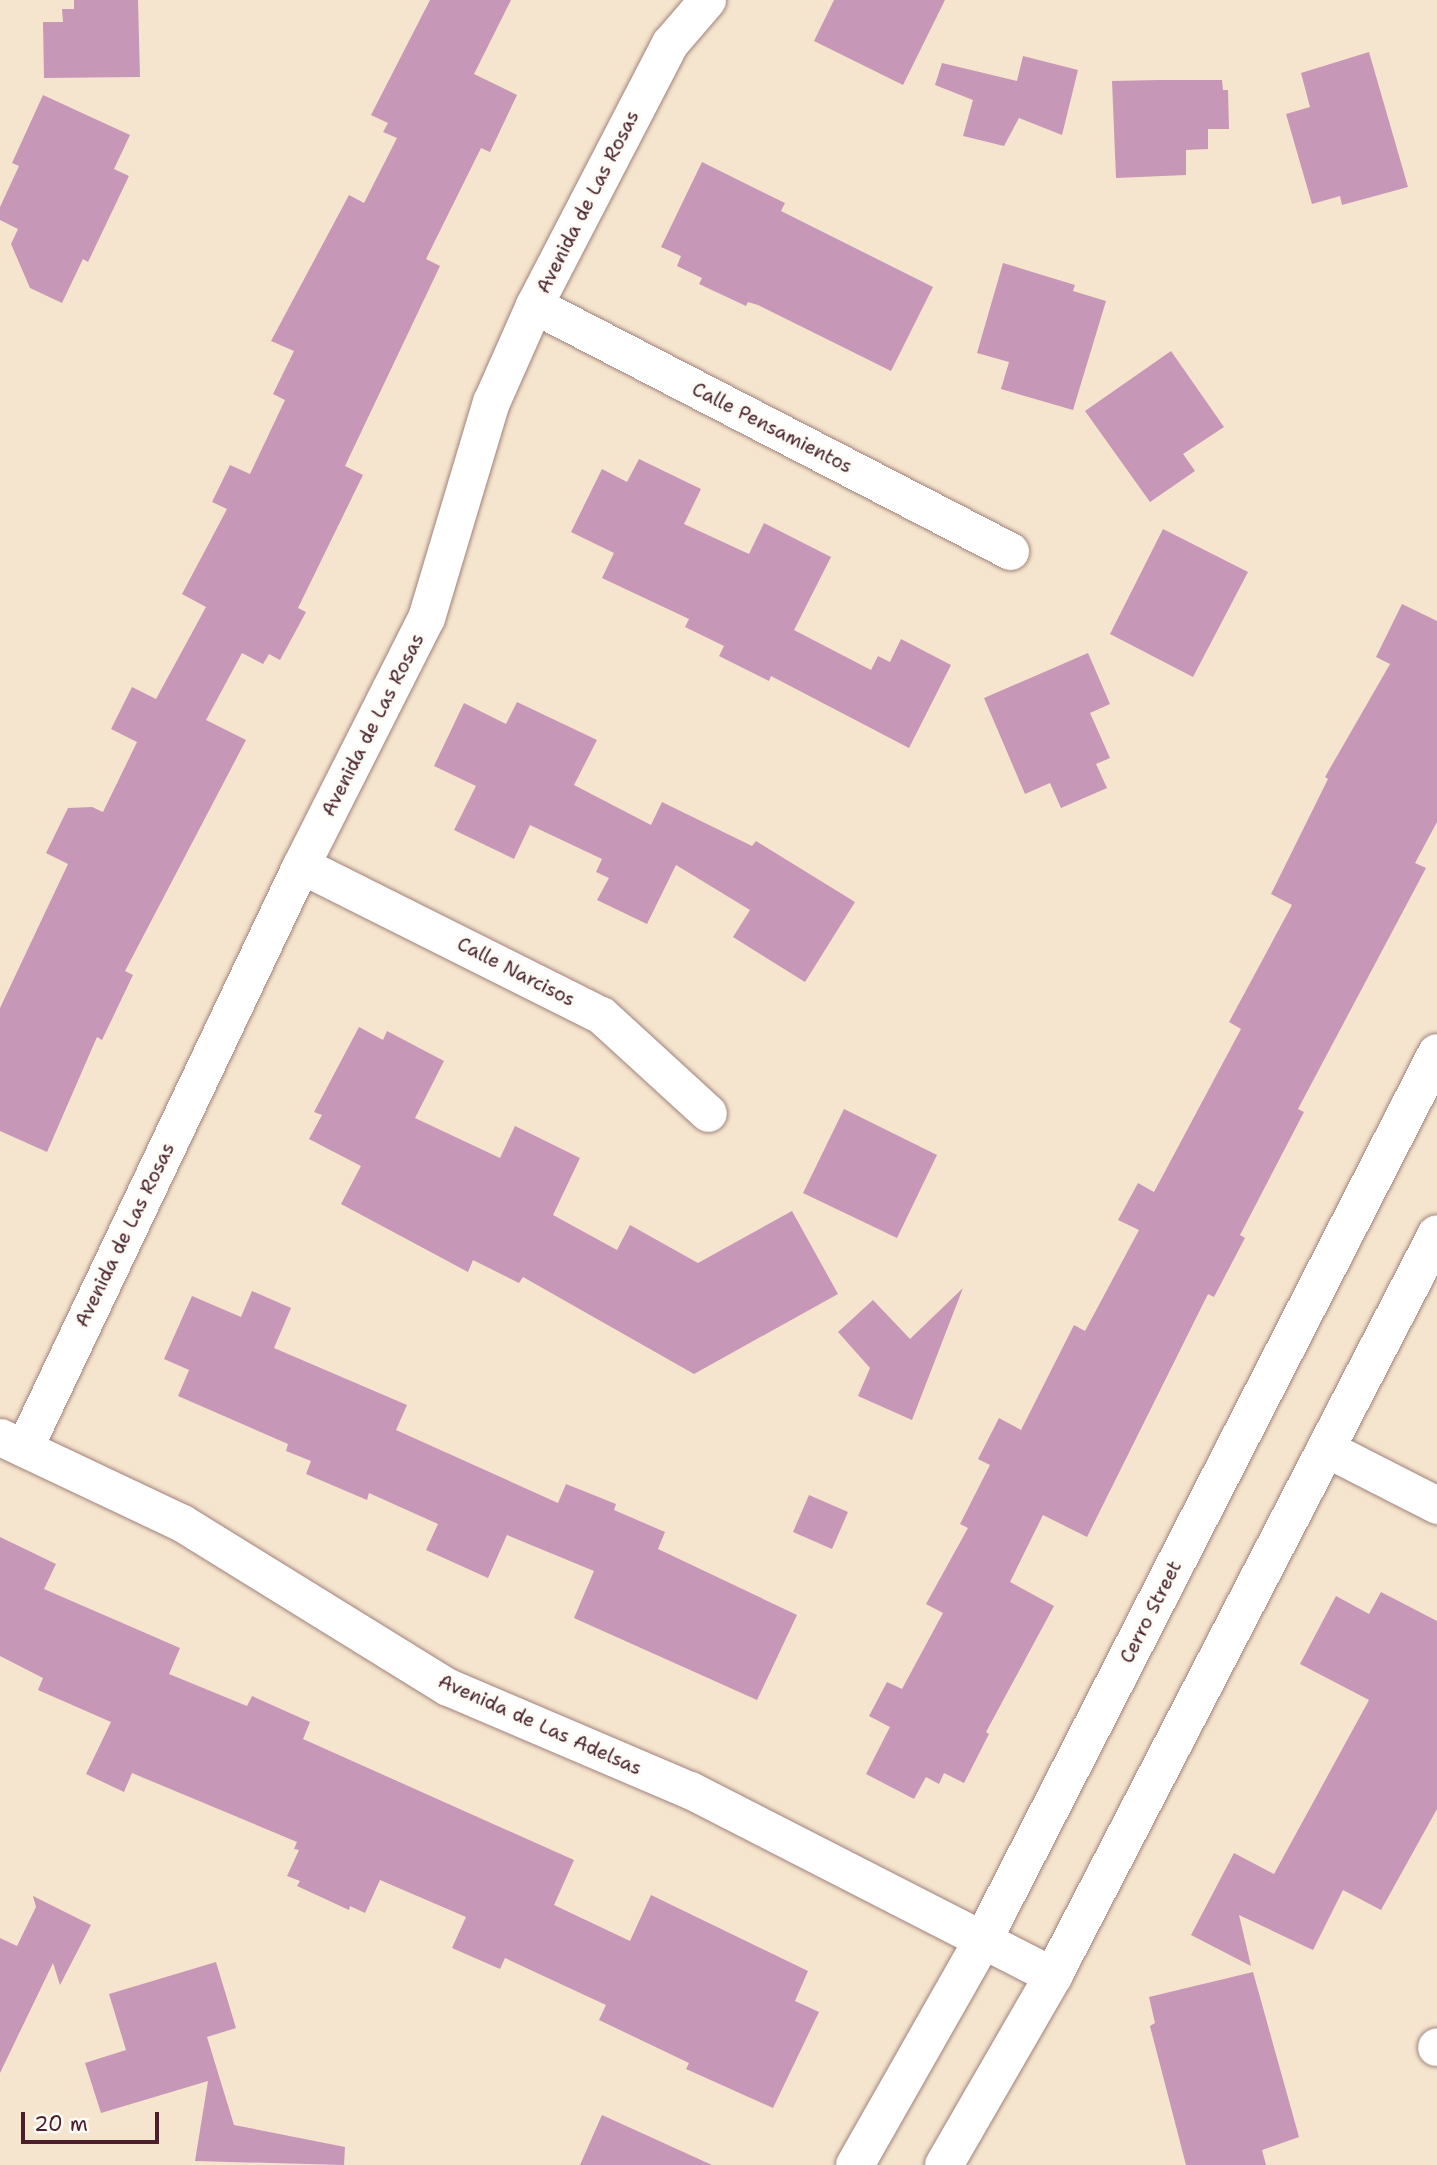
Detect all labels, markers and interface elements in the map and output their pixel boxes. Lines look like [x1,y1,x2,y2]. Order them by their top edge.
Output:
street label: Avenida de Las Rosas [532,107,644,297]
street label: Calle Pensamientos [688,378,856,478]
street label: Avenida de Las Rosas [317,630,429,820]
street label: Calle Narcisos [453,933,579,1011]
street label: Avenida de Las Rosas [70,1139,180,1331]
street label: Cerro Street [1115,1557,1187,1667]
street label: Avenida de Las Adelsas [435,1670,645,1780]
scale bar [24,2098,163,2142]
text: 20 m [34,2110,88,2138]

